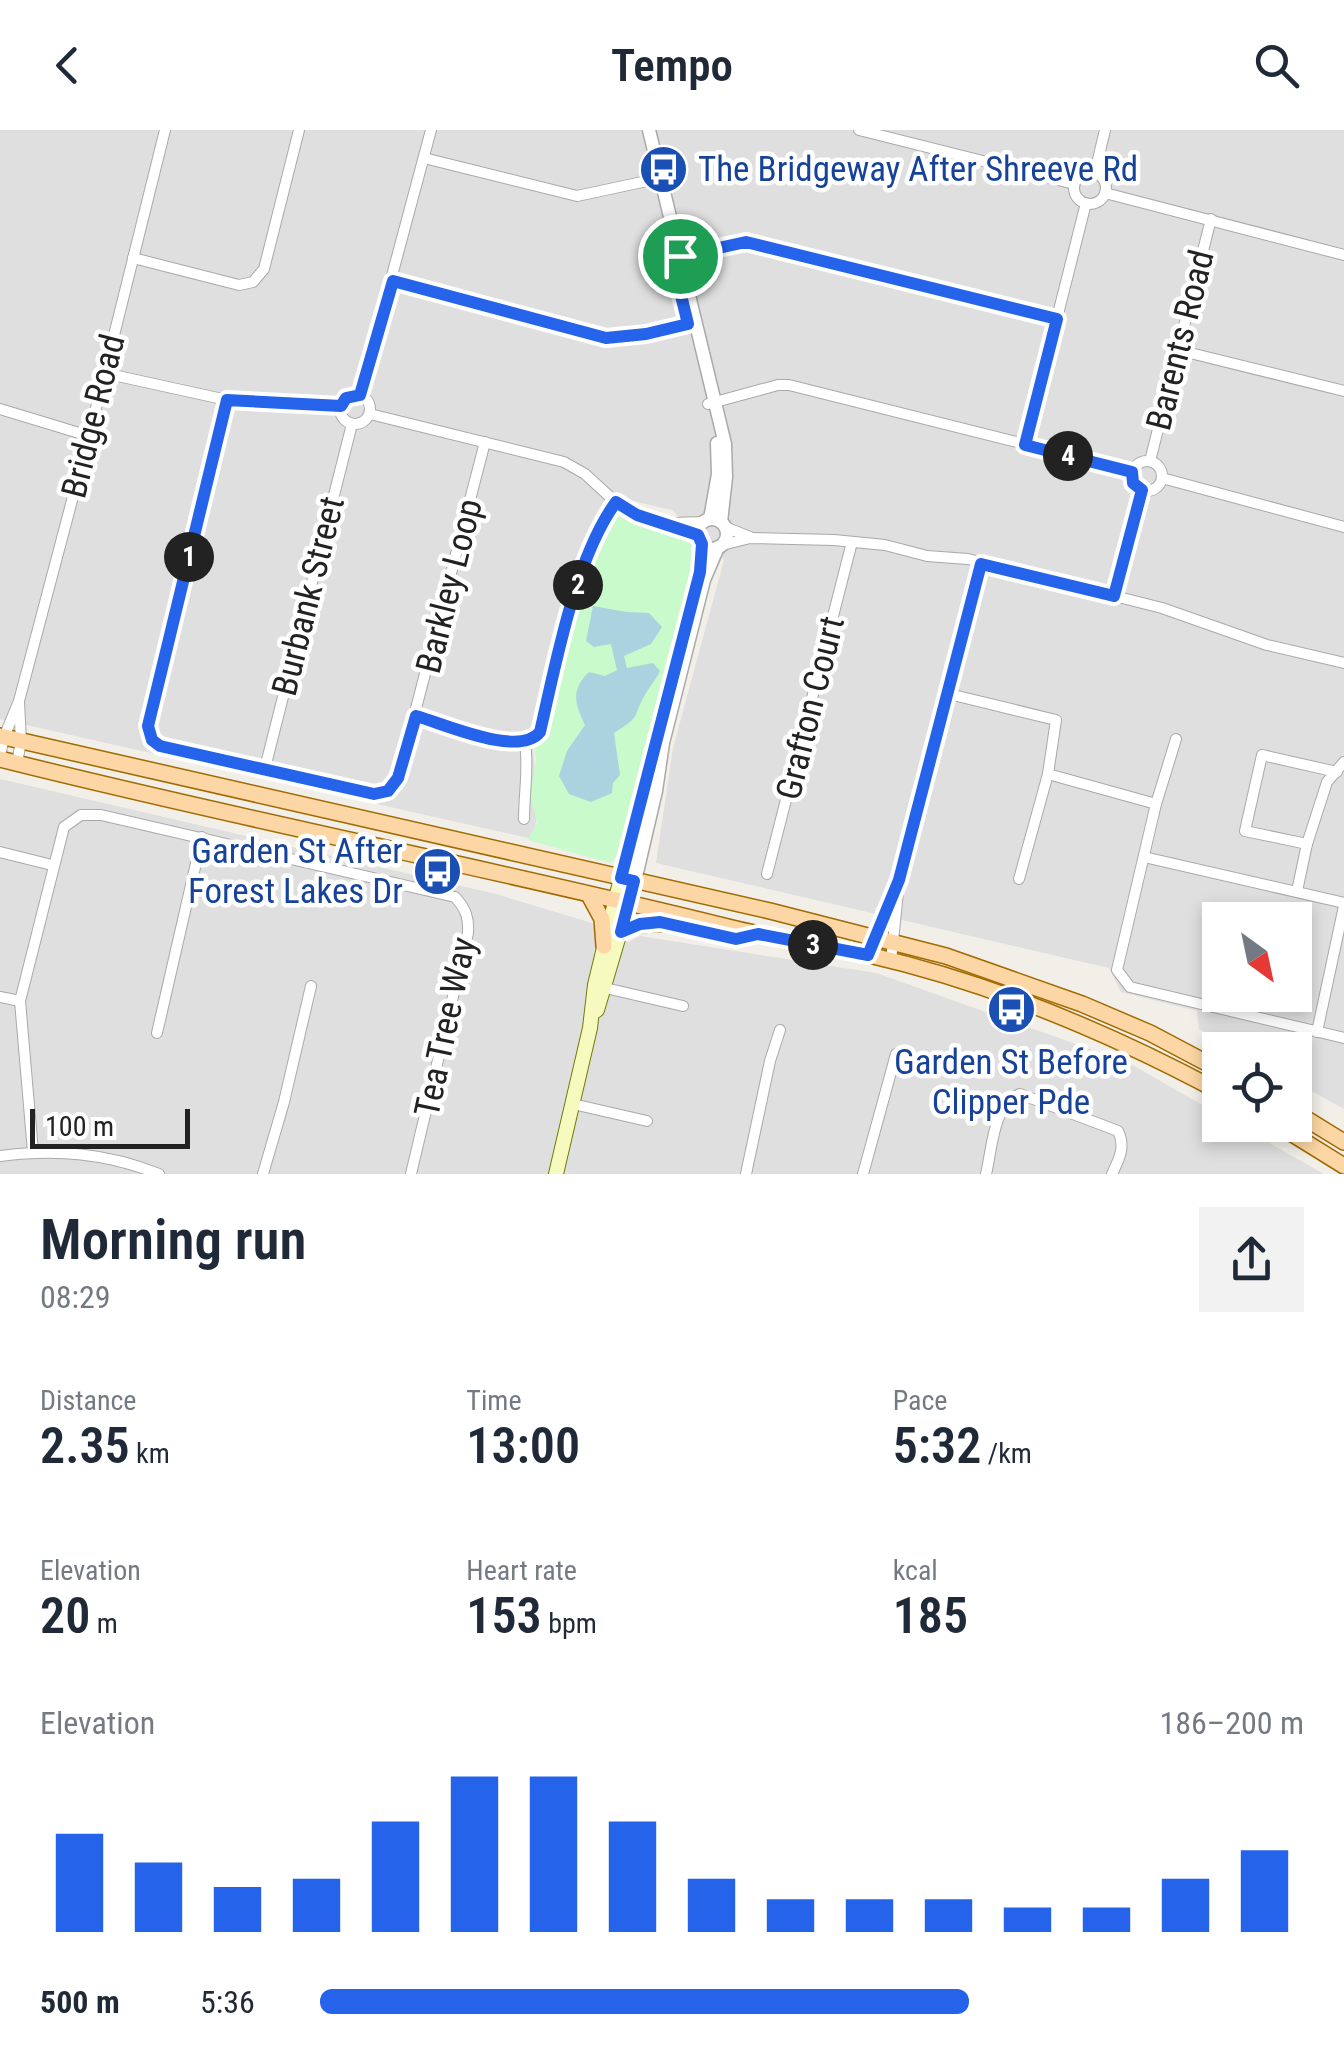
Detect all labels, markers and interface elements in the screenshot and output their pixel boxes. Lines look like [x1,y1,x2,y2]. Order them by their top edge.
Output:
icon: back [40,38,95,93]
icon: search [1249,38,1304,93]
text: Tempo [611,39,733,92]
bus stop icon: The Bridgeway After Shreeve Rd [637,143,689,195]
place label: The Bridgeway After Shreeve Rd [698,149,1138,190]
pin [638,214,723,299]
icon: arrive [653,229,708,284]
street label: Barents Road [1138,246,1223,434]
street label: Bridge Road [53,330,134,502]
pin: 4 [1043,431,1093,481]
text: 4 [1061,439,1075,472]
street label: Burbank Street [264,492,353,700]
street label: Barkley Loop [408,495,491,678]
pin: 1 [164,532,214,582]
text: 1 [182,540,196,573]
pin: 2 [553,560,603,610]
text: 2 [571,568,585,601]
street label: Grafton Court [768,612,853,804]
place label: Garden St After Forest Lakes Dr [188,831,403,912]
bus stop icon: Garden St After Forest Lakes Dr [412,845,464,897]
north arrow [1202,902,1312,1012]
map controls [1202,902,1312,1142]
pin: 3 [788,920,838,970]
text: 3 [806,928,820,961]
street label: Tea Tree Way [406,934,484,1121]
bus stop icon: Garden St Before Clipper Pde [985,984,1037,1036]
button: locate [1202,1032,1312,1142]
place label: Garden St Before Clipper Pde [894,1042,1128,1123]
scale bar [30,1104,190,1148]
text: 100 m [45,1110,114,1143]
button: share [1199,1207,1304,1312]
text: Morning run [40,1208,306,1272]
text: 08:29 [40,1278,111,1316]
text: Distance [40,1384,137,1417]
text: Time [466,1384,522,1417]
text: Pace [893,1384,948,1417]
text: 2.35 [40,1417,130,1475]
text: 13:00 [466,1417,580,1475]
text: 5:32 [893,1417,981,1475]
text: km [130,1437,170,1470]
text: /km [981,1437,1032,1470]
text: Elevation [40,1554,141,1587]
text: Heart rate [466,1554,577,1587]
text: kcal [893,1554,938,1587]
text: 20 [40,1587,90,1645]
text: 153 [466,1587,542,1645]
text: 185 [893,1587,968,1645]
text: m [90,1607,118,1640]
text: bpm [542,1607,597,1640]
text: Elevation [40,1704,155,1742]
text: 186–200 m [1159,1704,1304,1742]
text: 500 m [40,1983,120,2021]
text: 5:36 [200,1983,255,2021]

